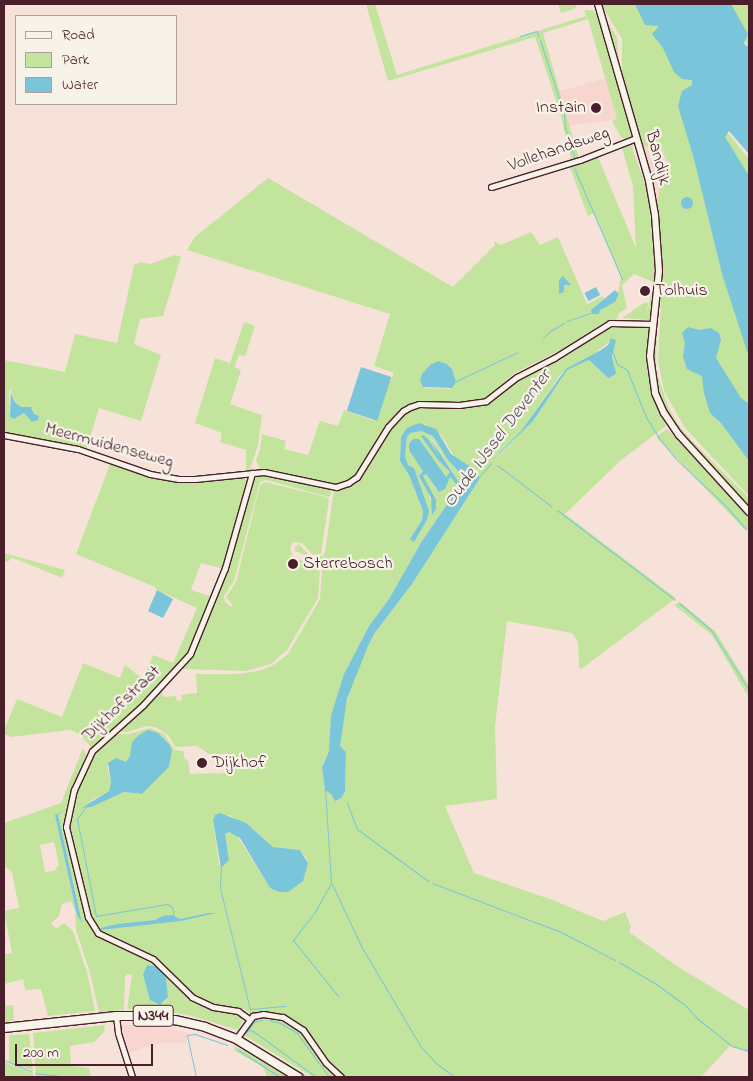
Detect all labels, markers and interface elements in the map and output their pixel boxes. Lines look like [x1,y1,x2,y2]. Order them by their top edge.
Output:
legend [15,15,178,105]
text: Road [62,24,95,46]
text: Park [62,49,89,71]
text: Water [62,74,98,96]
place label: Instain [536,97,586,119]
marker: Instain [590,102,602,114]
street label: Vollehandsweg [505,123,613,177]
street label: Bandijk [639,128,675,188]
place label: Tolhuis [655,280,708,302]
marker: Tolhuis [639,285,651,297]
water label: Oude IJssel Deventer [439,366,557,512]
street label: Meermuidenseweg [42,418,176,474]
place label: Sterrebosch [303,553,392,575]
marker: Sterrebosch [287,558,299,570]
street label: Dijkhofstraat [78,661,166,747]
place label: Dijkhof [212,752,266,774]
marker: Dijkhof [196,757,208,769]
road number: N344 [132,1002,174,1030]
scale bar [18,1034,155,1066]
text: 200 m [23,1042,59,1064]

